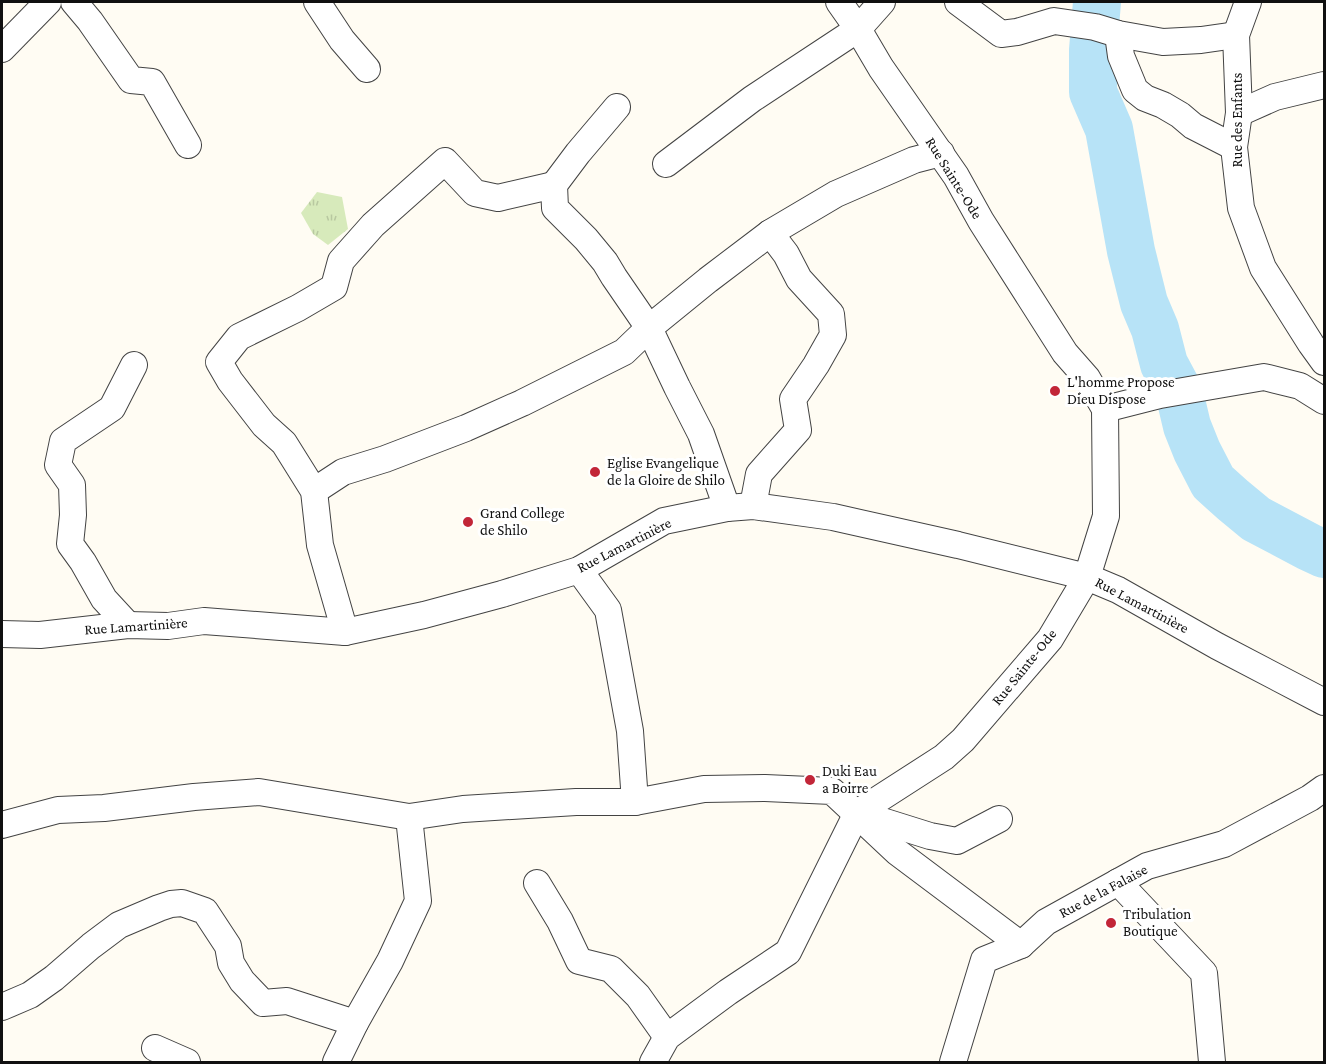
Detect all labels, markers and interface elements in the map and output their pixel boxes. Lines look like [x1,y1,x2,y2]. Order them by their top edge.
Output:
street label: Rue des Enfants [1229,72,1245,168]
street label: Rue Sainte-Ode [923,134,986,222]
place label: L'homme Propose Dieu Dispose [1067,374,1175,408]
marker: L'homme Propose Dieu Dispose [1048,384,1062,398]
place label: Eglise Evangelique de la Gloire de Shilo [607,455,725,488]
marker: Eglise Evangelique de la Gloire de Shilo [588,465,602,479]
place label: Grand College de Shilo [480,505,565,538]
street label: Rue Lamartinière [574,514,674,576]
marker: Grand College de Shilo [461,515,475,529]
street label: Rue Lamartinière [1093,574,1192,637]
street label: Rue Lamartinière [84,614,188,638]
street label: Rue Sainte-Ode [988,625,1060,708]
place label: Duki Eau a Boirre [822,763,877,796]
marker: Duki Eau a Boirre [803,773,817,787]
street label: Rue de la Falaise [1056,861,1150,921]
place label: Tribulation Boutique [1123,906,1191,940]
marker: Tribulation Boutique [1104,916,1118,930]

